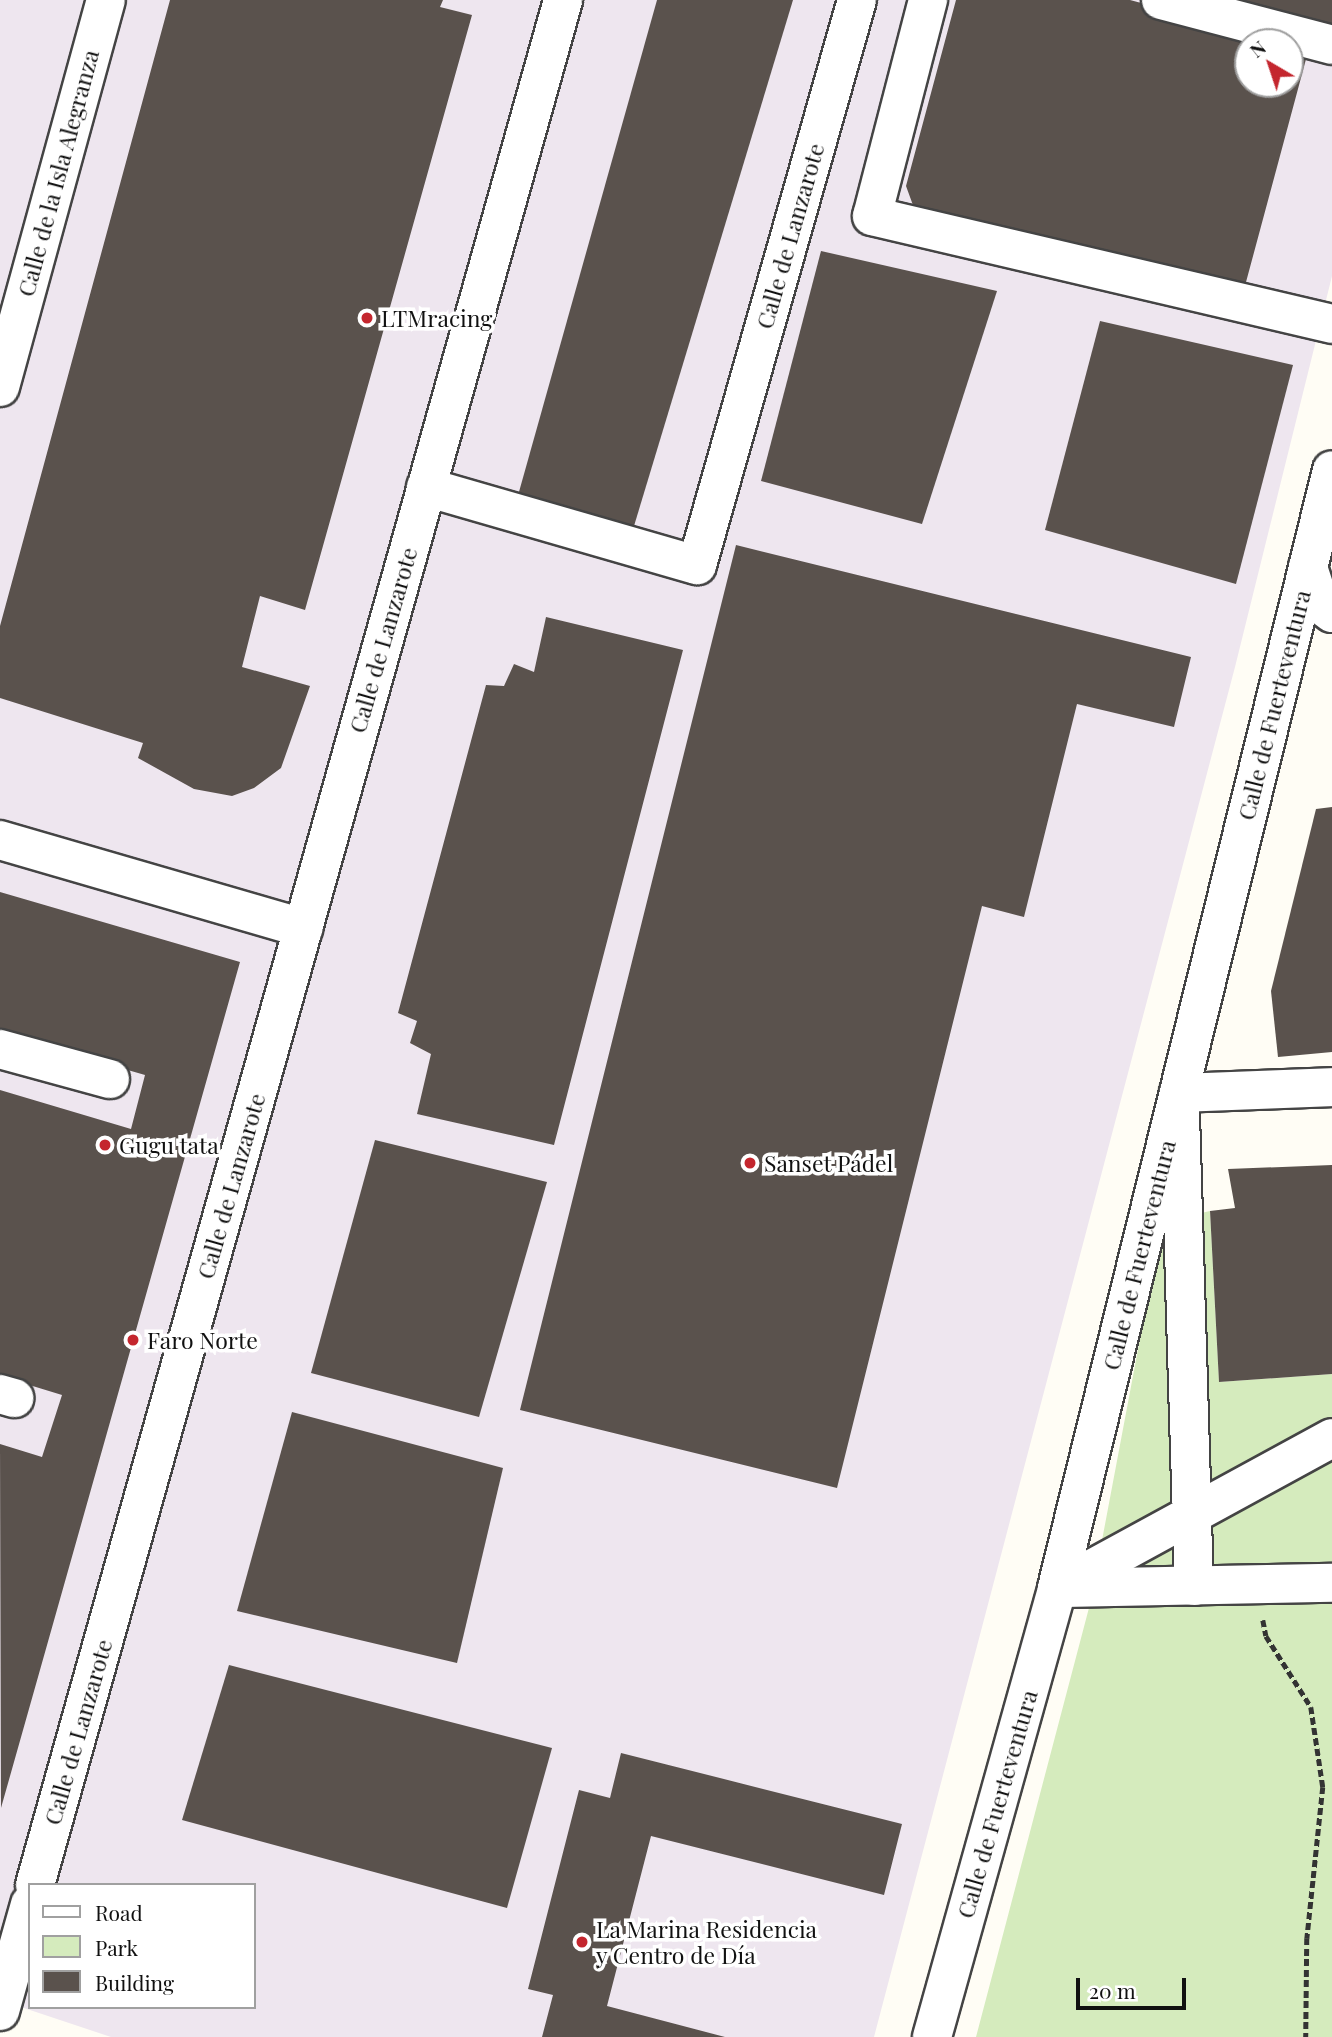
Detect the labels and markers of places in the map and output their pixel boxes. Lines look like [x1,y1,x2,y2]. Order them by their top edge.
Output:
place label: LTMracing [381,304,492,332]
marker: LTMracing [359,310,375,326]
place label: Gugu tata [119,1131,219,1159]
marker: Gugu tata [97,1137,113,1153]
place label: Sanset Pádel [764,1149,894,1177]
marker: Sanset Pádel [742,1155,758,1171]
place label: Faro Norte [147,1326,258,1354]
marker: Faro Norte [125,1332,141,1348]
place label: La Marina Residencia y Centro de Día [596,1915,818,1969]
marker: La Marina Residencia y Centro de Día [574,1934,590,1950]

